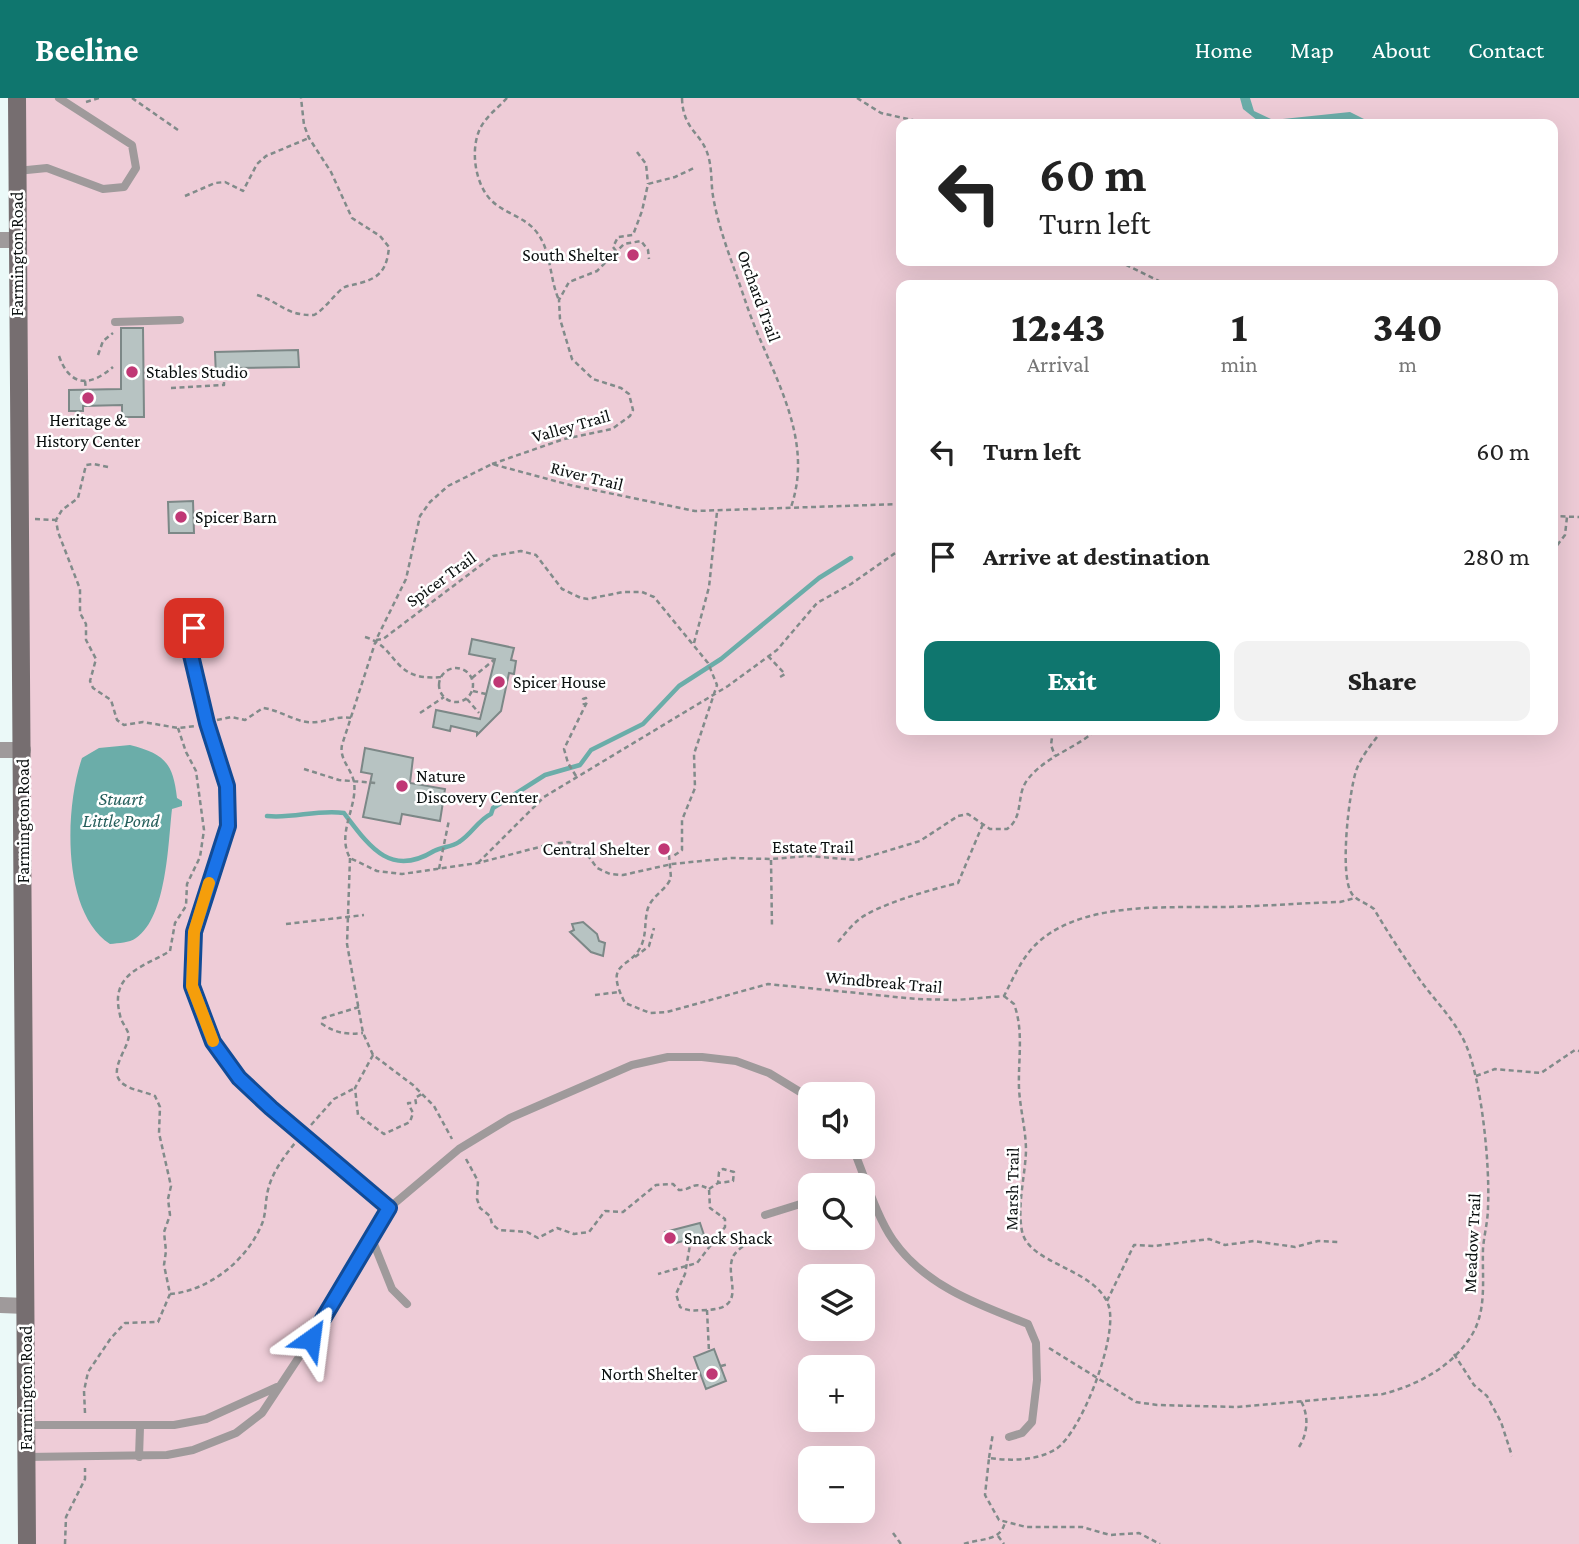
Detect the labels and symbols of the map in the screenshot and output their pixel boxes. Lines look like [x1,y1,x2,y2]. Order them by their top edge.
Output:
street label: Farmington Road [7,191,27,317]
place label: South Shelter [522,245,620,265]
marker: South Shelter [625,247,641,263]
street label: Orchard Trail [733,248,785,345]
place label: Stables Studio [146,362,248,382]
marker: Stables Studio [124,364,140,380]
marker: Heritage & History Center [80,390,96,406]
street label: Valley Trail [530,405,613,447]
place label: Heritage & History Center [36,410,141,451]
street label: River Trail [549,457,626,495]
place label: Spicer Barn [195,507,277,527]
marker: Spicer Barn [173,509,189,525]
street label: Spicer Trail [402,547,480,611]
pin [164,598,224,658]
place label: Spicer House [513,672,606,692]
marker: Spicer House [491,674,507,690]
street label: Farmington Road [13,758,33,884]
place label: Nature Discovery Center [416,766,539,807]
marker: Nature Discovery Center [394,778,410,794]
water label: Stuart Little Pond [82,788,161,831]
street label: Estate Trail [772,837,854,857]
place label: Central Shelter [543,839,651,859]
marker: Central Shelter [656,841,672,857]
street label: Windbreak Trail [825,967,944,997]
street label: Marsh Trail [1001,1147,1023,1231]
street label: Meadow Trail [1459,1192,1485,1293]
place label: Snack Shack [684,1228,773,1248]
marker: Snack Shack [662,1230,678,1246]
position arrow [274,1302,348,1376]
street label: Farmington Road [16,1325,36,1451]
place label: North Shelter [601,1364,699,1384]
marker: North Shelter [704,1366,720,1382]

